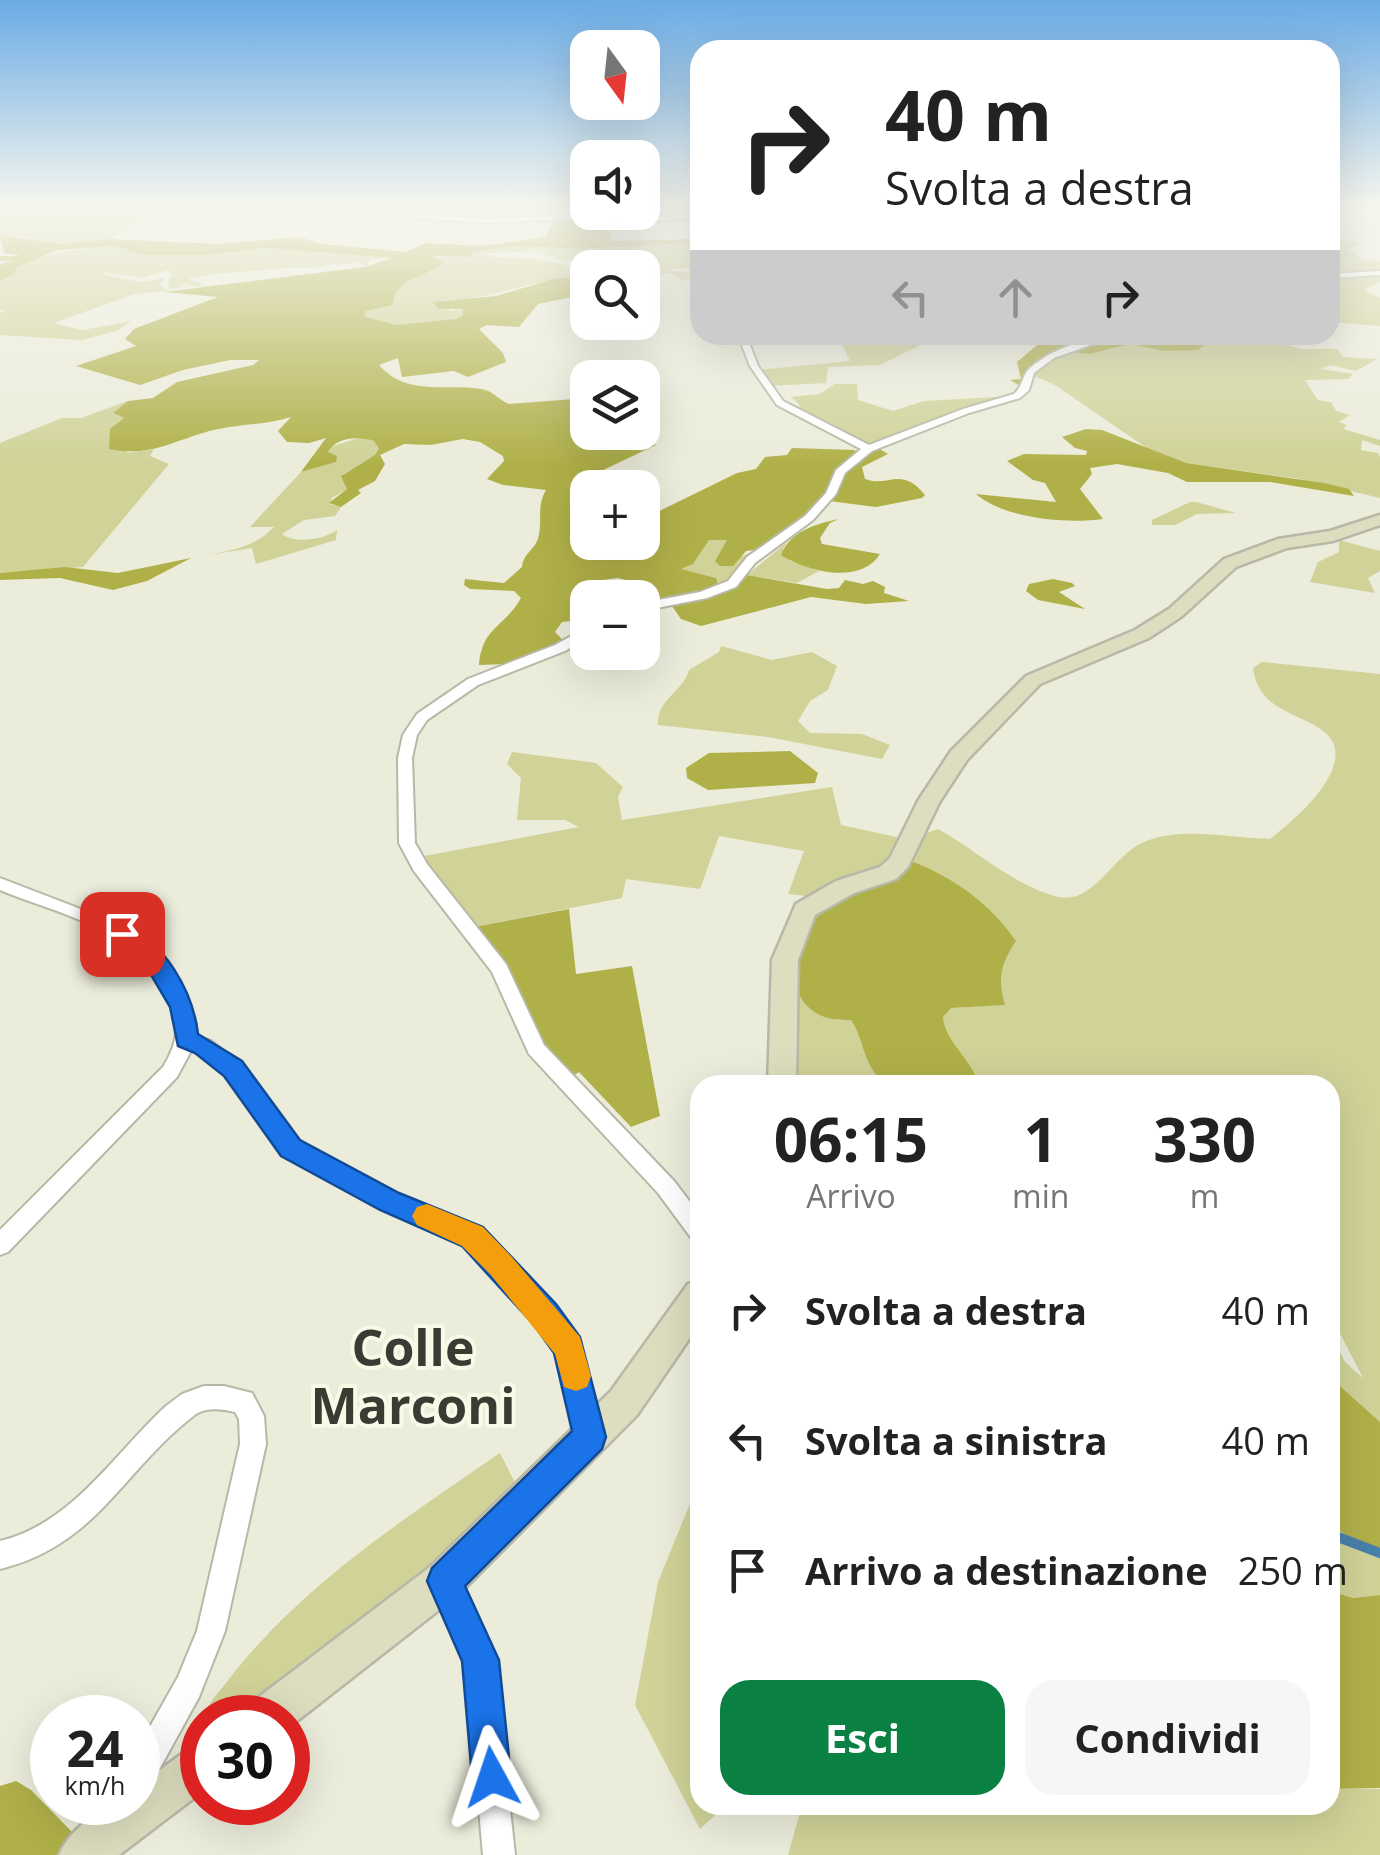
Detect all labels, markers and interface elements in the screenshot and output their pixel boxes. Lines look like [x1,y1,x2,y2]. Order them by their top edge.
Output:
north arrow [570,30,660,120]
map controls [570,30,660,670]
text: 40 m [885,66,1052,162]
icon: right [720,80,850,210]
button: sound [570,140,660,230]
text: Svolta a destra [885,157,1194,218]
button: search [570,250,660,340]
icon: left [883,270,938,325]
icon: ahead [988,270,1043,325]
icon: right [1093,270,1148,325]
button: layers [570,360,660,450]
button: + [570,470,660,560]
button: − [570,580,660,670]
pin [80,892,165,977]
icon: arrive [95,907,150,962]
text: 06:15 [774,1098,928,1180]
text: 1 [1024,1098,1058,1180]
text: 330 [1153,1098,1256,1180]
text: Arrivo [806,1174,896,1217]
text: min [1012,1174,1069,1217]
text: m [1190,1174,1219,1217]
icon: right [720,1283,775,1338]
text: Svolta a destra [805,1284,1087,1336]
text: 40 m [1221,1284,1310,1336]
district label: Colle Marconi [311,1313,515,1439]
icon: left [720,1413,775,1468]
text: Svolta a sinistra [805,1414,1107,1466]
text: 40 m [1221,1414,1310,1466]
icon: arrive [720,1543,775,1598]
text: Arrivo a destinazione [805,1544,1208,1596]
text: 250 m [1238,1544,1348,1596]
button: Esci [720,1680,1005,1795]
button: Condividi [1025,1680,1310,1795]
speed limit sign: 30 [180,1695,310,1825]
text: 24 [66,1714,124,1782]
position arrow [440,1725,544,1829]
text: km/h [65,1768,125,1802]

